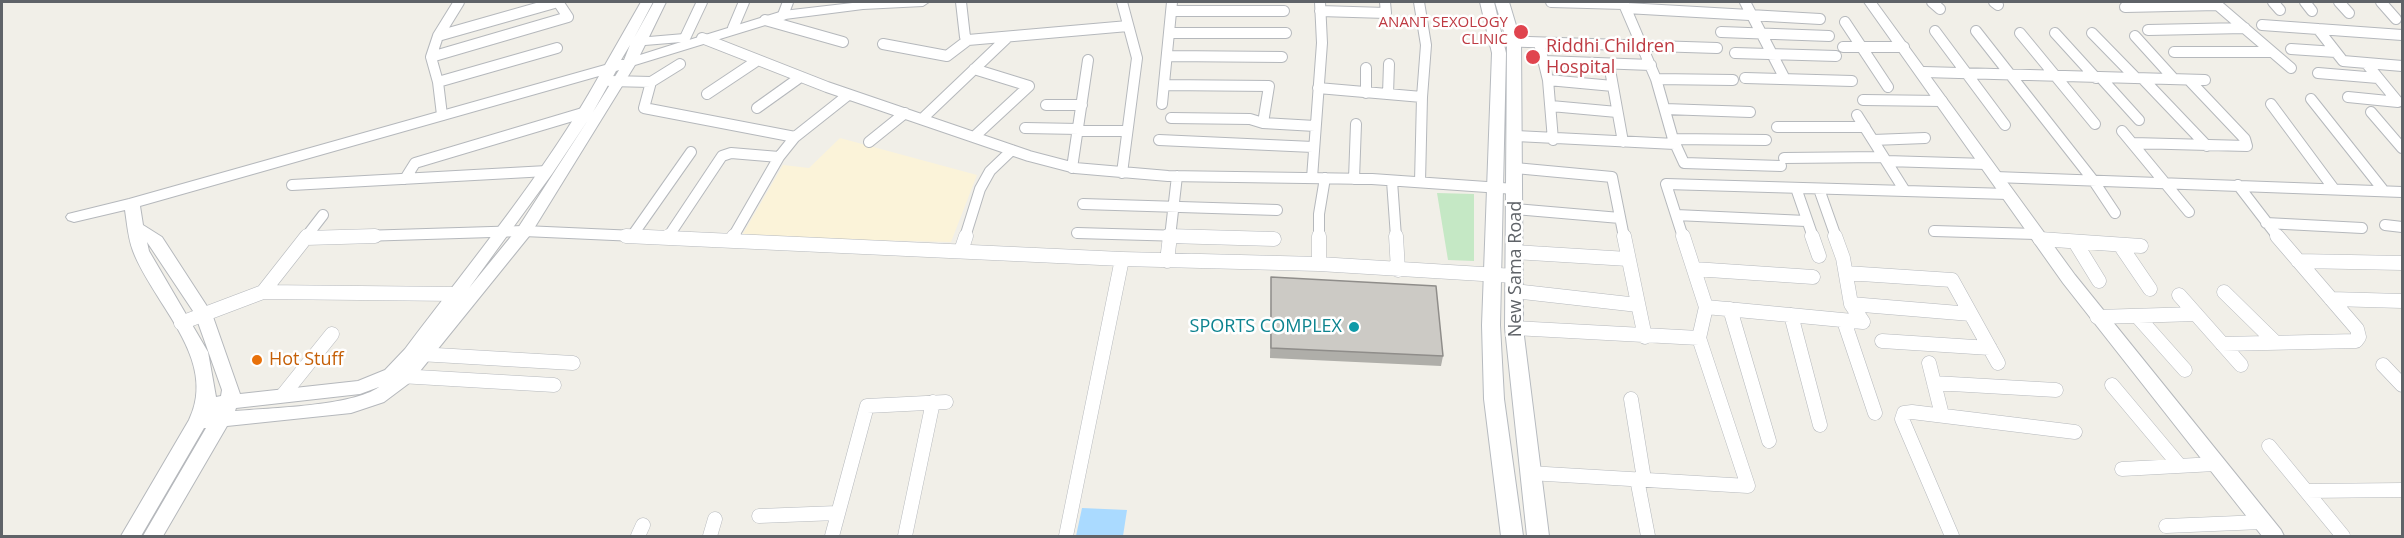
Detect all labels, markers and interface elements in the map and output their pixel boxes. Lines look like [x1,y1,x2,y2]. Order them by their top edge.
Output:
place label: ANANT SEXOLOGY CLINIC [1379,14,1508,49]
marker: ANANT SEXOLOGY CLINIC [1512,23,1530,41]
place label: Riddhi Children Hospital [1546,36,1675,78]
marker: Riddhi Children Hospital [1524,48,1542,66]
street label: New Sama Road [1505,201,1527,337]
place label: SPORTS COMPLEX [1190,316,1342,338]
marker: SPORTS COMPLEX [1347,320,1361,334]
place label: Hot Stuff [269,349,344,371]
marker: Hot Stuff [250,353,264,367]

